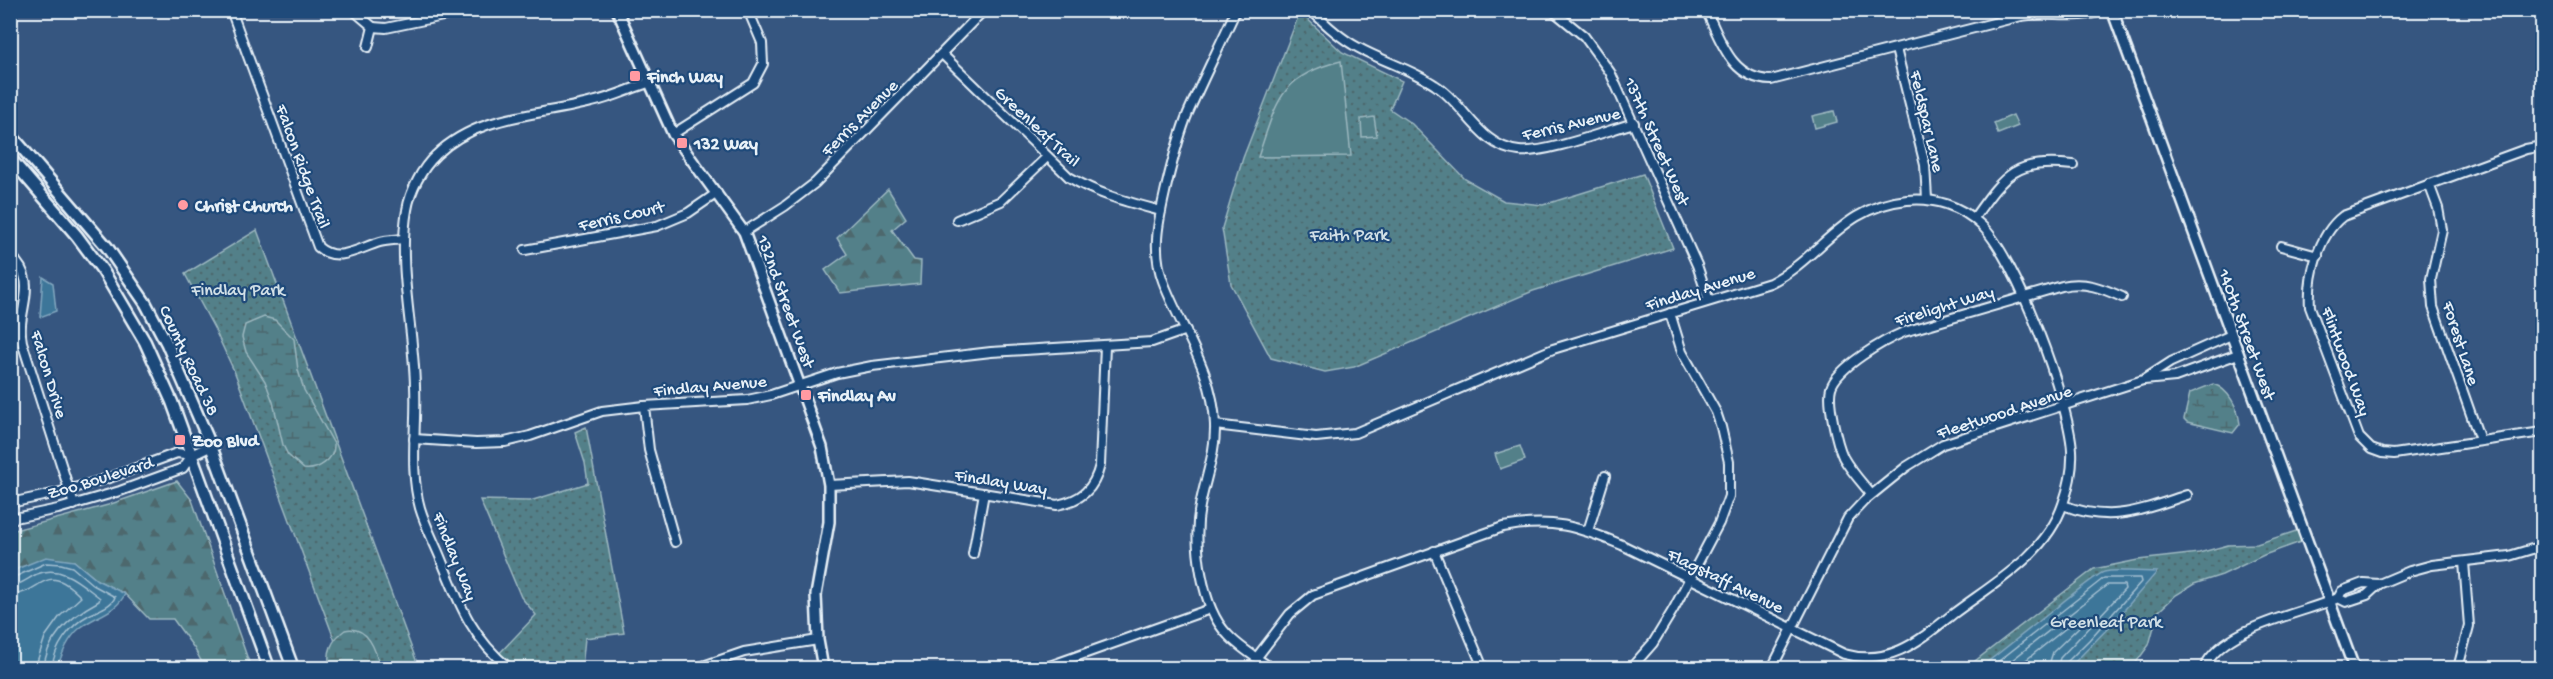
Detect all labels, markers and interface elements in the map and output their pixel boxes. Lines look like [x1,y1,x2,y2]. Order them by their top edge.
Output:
place label: Finch Way [646,68,723,89]
street label: Feldspar Lane [1903,68,1948,175]
marker: Finch Way [628,69,642,83]
street label: 137th Street West [1618,74,1694,211]
street label: Ferris Avenue [817,75,904,162]
street label: Greenleaf Trail [989,83,1083,173]
street label: Falcon Ridge Trail [269,101,334,232]
street label: Ferris Avenue [1519,104,1623,147]
place label: 132 Way [693,135,758,156]
marker: 132 Way [675,136,689,150]
place label: Christ Church [194,197,293,218]
street label: Ferris Court [576,197,668,238]
marker: Christ Church [176,198,190,212]
park label: Faith Park [1309,226,1390,247]
street label: 132nd Street West [751,232,819,373]
street label: Findlay Avenue [1642,264,1759,317]
street label: 140th Street West [2212,265,2280,405]
park label: Findlay Park [190,281,287,302]
street label: Firelight Way [1892,282,1997,333]
street label: Forest Lane [2436,298,2483,389]
street label: County Road 38 [153,303,223,420]
street label: Flintwood Way [2315,303,2374,419]
street label: Falcon Drive [24,327,71,422]
street label: Findlay Avenue [652,372,768,403]
street label: Fleetwood Avenue [1934,381,2076,445]
place label: Findlay Av [817,387,896,408]
marker: Findlay Av [799,388,813,402]
place label: Zoo Blvd [192,432,261,453]
marker: Zoo Blvd [173,433,187,447]
street label: Zoo Boulevard [45,453,158,505]
street label: Findlay Way [952,466,1049,501]
street label: Findlay Way [426,509,481,604]
street label: Flagstaff Avenue [1662,545,1787,620]
park label: Greenleaf Park [2050,613,2164,634]

